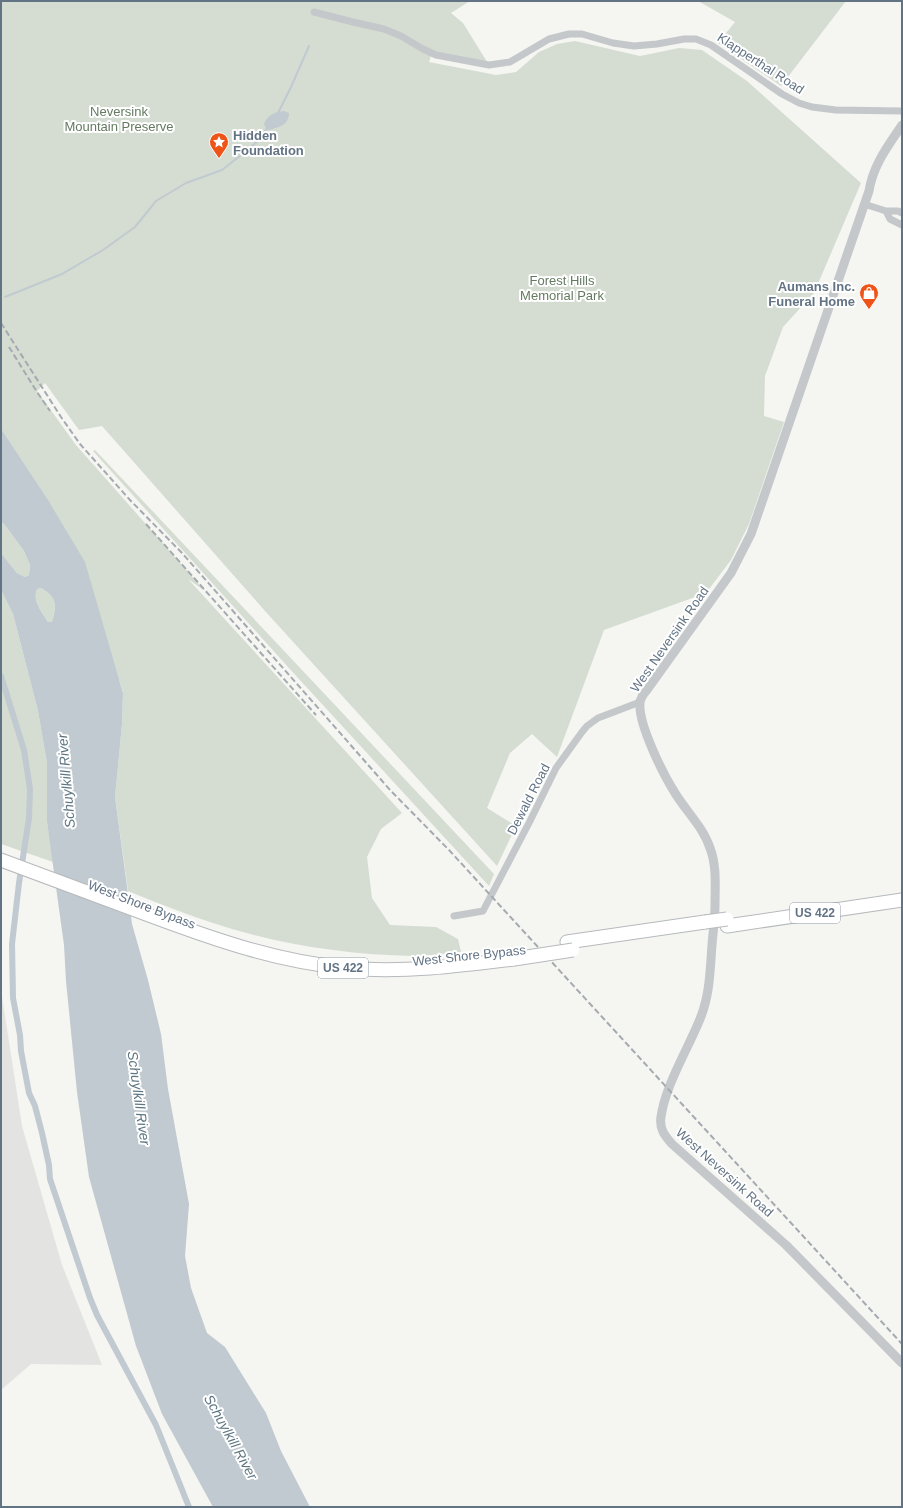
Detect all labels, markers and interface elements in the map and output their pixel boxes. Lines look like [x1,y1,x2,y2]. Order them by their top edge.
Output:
street label: Klapperthal Road [715,30,807,97]
park label: Neversink Mountain Preserve [64,104,174,134]
place label: Hidden Foundation [233,128,304,158]
place icon: Hidden Foundation [208,131,230,159]
park label: Forest Hills Memorial Park [520,273,604,303]
place label: Aumans Inc. Funeral Home [768,279,855,309]
shop icon: Aumans Inc. Funeral Home [858,282,880,310]
street label: West Neversink Road [627,584,712,695]
water label: Schuylkill River [54,732,78,829]
street label: Dewald Road [504,761,553,837]
street label: West Shore Bypass [86,877,198,932]
road number: US 422 [790,903,840,923]
street label: West Shore Bypass [412,942,527,969]
road number: US 422 [318,958,368,978]
water label: Schuylkill River [124,1050,154,1147]
street label: West Neversink Road [673,1125,776,1220]
water label: Schuylkill River [201,1392,262,1484]

